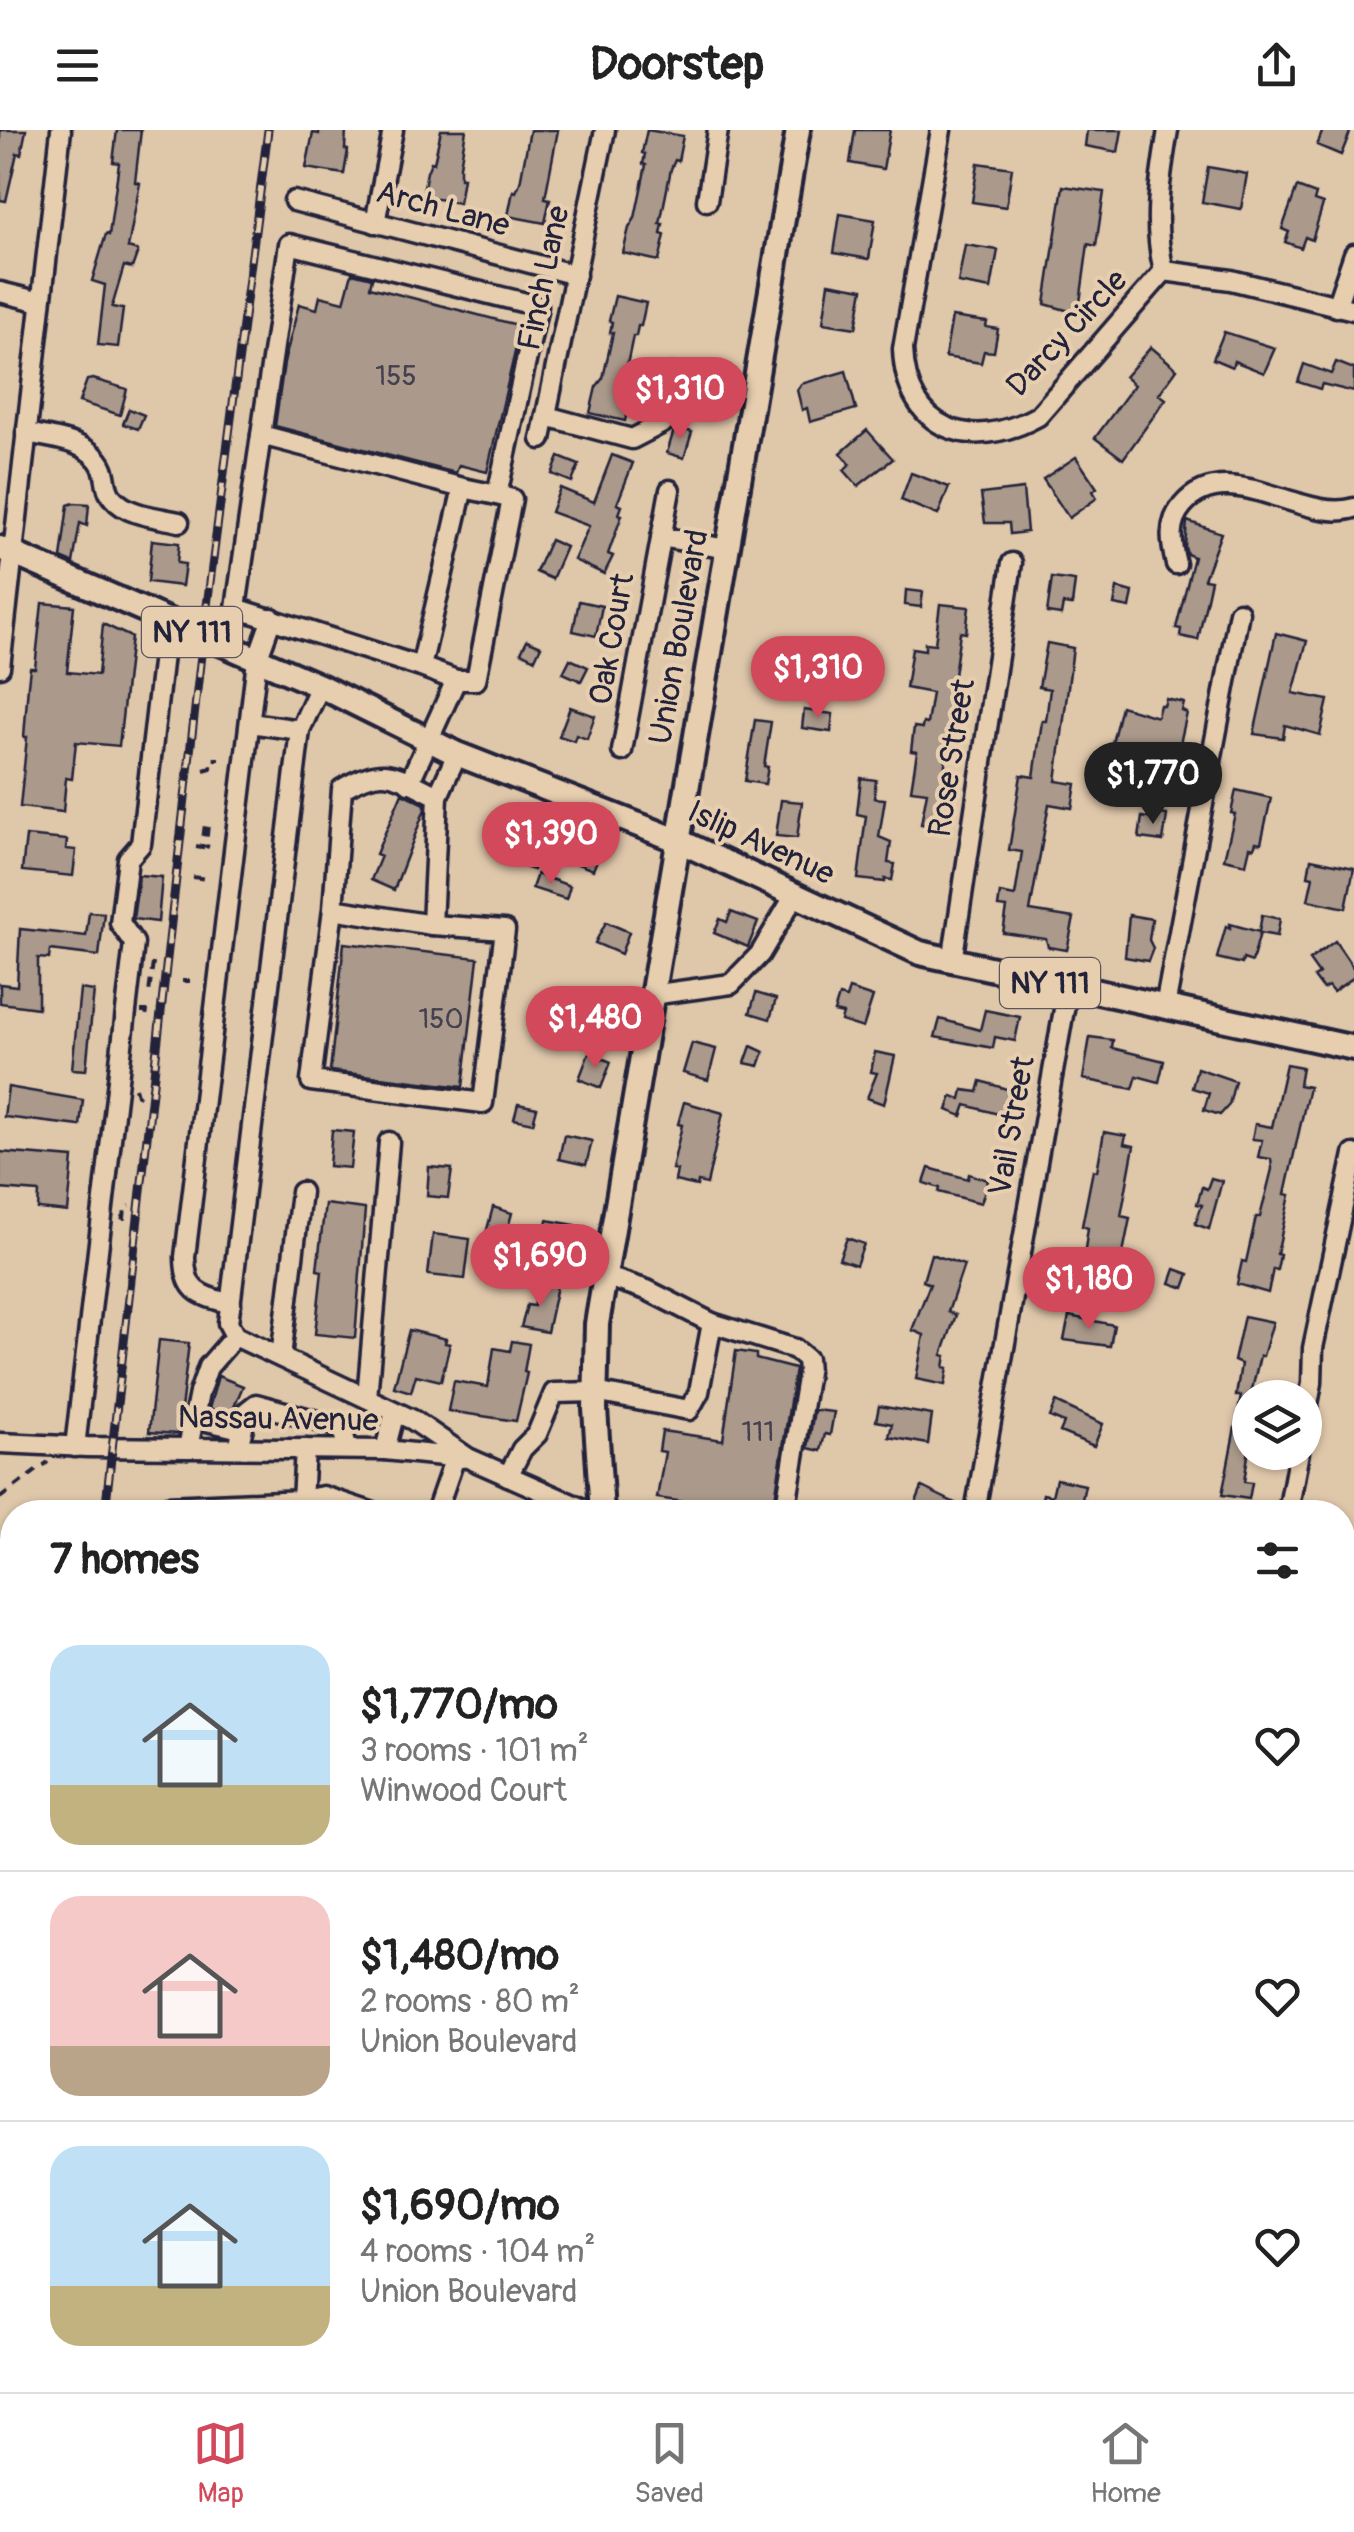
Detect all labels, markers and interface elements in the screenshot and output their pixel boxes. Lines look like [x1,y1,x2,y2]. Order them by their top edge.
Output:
text: Doorstep [590,37,764,93]
icon: menu [50,38,105,93]
icon: share [1249,38,1304,93]
street label: Arch Lane [372,172,514,246]
street label: Finch Lane [509,202,579,354]
street label: Darcy Circle [998,261,1136,405]
pin: $1,310 [599,357,761,442]
house number: 155 [375,359,417,394]
text: $1,310 [635,369,725,409]
street label: Union Boulevard [640,526,718,748]
street label: Oak Court [581,570,643,708]
road number: NY 111 [142,607,242,657]
pin: $1,310 [737,636,899,721]
text: $1,310 [773,648,863,688]
street label: Rose Street [920,676,984,840]
pin: $1,770 [1072,742,1234,827]
text: $1,770 [1106,754,1200,794]
street label: Islip Avenue [681,792,841,894]
pin: $1,390 [470,802,632,887]
text: $1,390 [504,814,598,854]
road number: NY 111 [1000,958,1100,1008]
pin: $1,480 [514,986,676,1071]
text: $1,480 [548,998,642,1038]
house number: 150 [418,1002,464,1037]
street label: Vail Street [980,1053,1044,1199]
pin: $1,690 [459,1224,621,1309]
text: $1,690 [493,1236,587,1276]
pin: $1,180 [1008,1247,1170,1332]
text: $1,180 [1045,1259,1133,1299]
map controls [1232,1380,1322,1470]
button: layers [1232,1380,1322,1470]
street label: Nassau Avenue [177,1397,379,1441]
house number: 111 [742,1415,774,1450]
icon: filters [1250,1533,1305,1588]
text: 7 homes [50,1534,199,1586]
text: $1,770/mo [360,1679,558,1731]
icon: home [130,1685,250,1805]
icon: heart [1250,1718,1305,1773]
text: 3 rooms · 101 m² [360,1731,589,1771]
text: Winwood Court [360,1771,567,1811]
text: $1,480/mo [360,1930,559,1982]
icon: home [130,1936,250,2056]
icon: heart [1250,1969,1305,2024]
text: 2 rooms · 80 m² [360,1982,580,2022]
text: Union Boulevard [360,2022,577,2062]
text: $1,690/mo [360,2180,560,2232]
icon: home [130,2186,250,2306]
icon: heart [1250,2219,1305,2274]
text: 4 rooms · 104 m² [360,2232,595,2272]
text: Union Boulevard [360,2272,577,2312]
tab: Map [193,2416,248,2511]
tab: Saved [634,2416,704,2511]
tab: Home [1090,2416,1161,2511]

